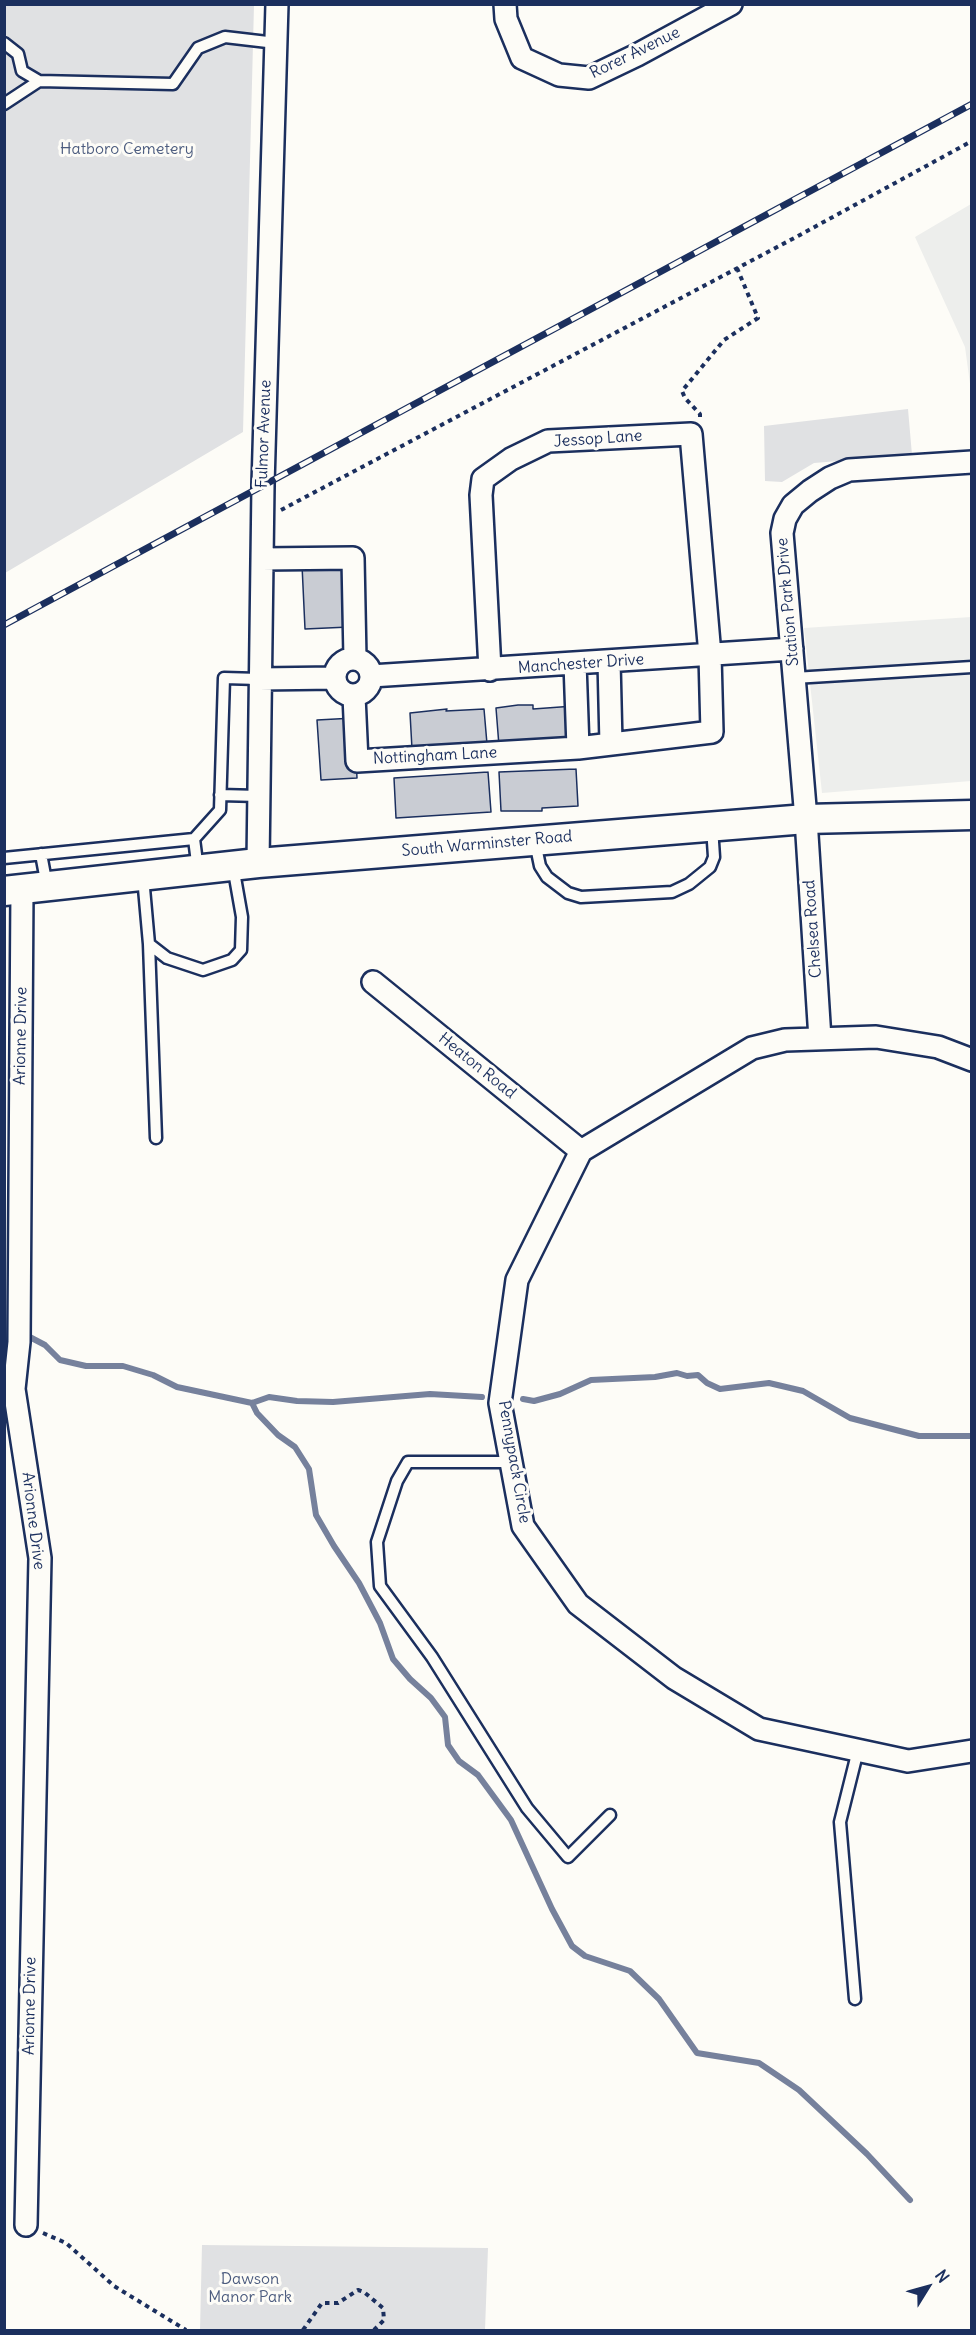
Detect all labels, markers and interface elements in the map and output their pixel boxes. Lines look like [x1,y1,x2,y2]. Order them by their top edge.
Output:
street label: Rorer Avenue [587,23,683,83]
park label: Hatboro Cemetery [60,139,194,159]
street label: Fulmor Avenue [253,380,275,488]
street label: Jessop Lane [553,426,643,452]
street label: Station Park Drive [773,537,803,667]
street label: Manchester Drive [517,650,645,678]
street label: Nottingham Lane [372,743,498,769]
street label: South Warminster Road [401,827,573,861]
street label: Chelsea Road [800,879,826,979]
street label: Arionne Drive [11,987,31,1085]
street label: Heaton Road [434,1029,520,1103]
street label: Pennypack Circle [494,1399,534,1525]
street label: Arionne Drive [17,1471,49,1571]
street label: Arionne Drive [20,1957,40,2055]
north arrow [898,2257,958,2317]
text: N [931,2266,954,2287]
park label: Dawson Manor Park [208,2269,292,2307]

